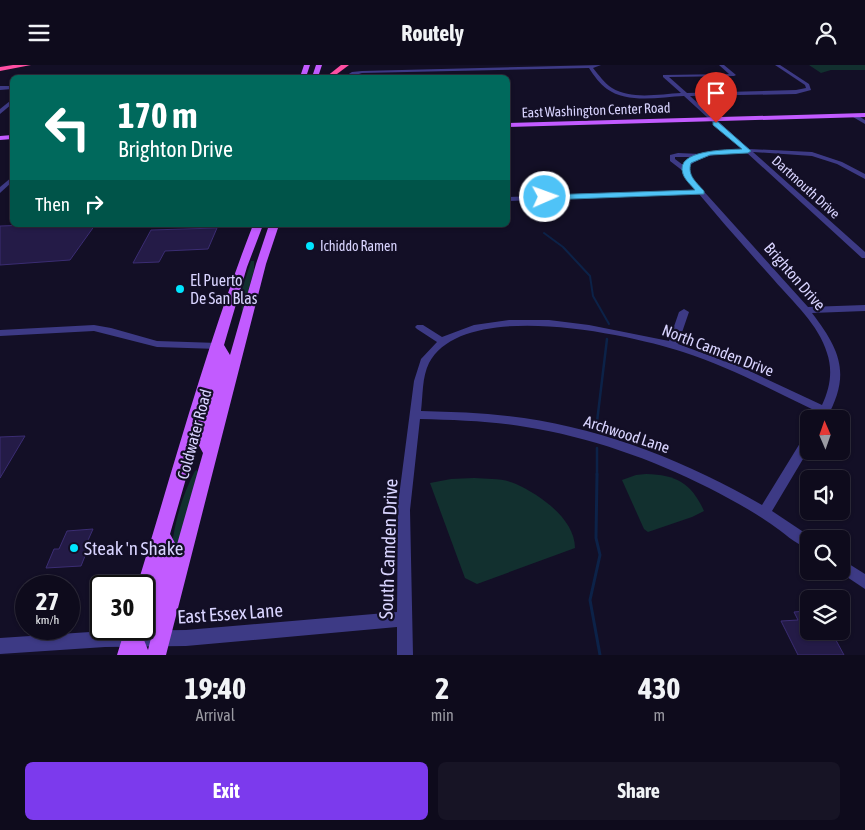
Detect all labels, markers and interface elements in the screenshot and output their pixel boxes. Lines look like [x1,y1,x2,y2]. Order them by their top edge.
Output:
icon: menu [25,19,53,47]
icon: person [812,19,840,47]
text: Routely [401,20,464,46]
pin [695,72,737,123]
icon: arrive [702,79,730,107]
icon: left [35,95,100,160]
text: 170 m [118,95,197,135]
street label: East Washington Center Road [521,99,671,121]
text: Brighton Drive [118,136,233,162]
street label: Dartmouth Drive [769,152,843,222]
position arrow [518,170,570,222]
icon: right [80,190,108,218]
text: Then [35,193,70,215]
place label: Ichiddo Ramen [320,238,397,254]
street label: Brighton Drive [760,239,829,314]
marker: Ichiddo Ramen [304,240,316,252]
place label: El Puerto De San Blas [190,271,258,307]
marker: El Puerto De San Blas [174,283,186,295]
street label: North Camden Drive [660,320,776,380]
street label: Coldwater Road [173,387,215,481]
north arrow [800,410,850,460]
map controls [800,410,850,640]
street label: Archwood Lane [582,412,672,456]
button: sound [800,470,850,520]
street label: South Camden Drive [375,478,401,620]
button: search [800,530,850,580]
place label: Steak 'n Shake [84,537,183,559]
marker: Steak 'n Shake [68,542,80,554]
speed limit sign: 30 [90,575,155,640]
text: 27 [36,587,59,615]
button: layers [800,590,850,640]
street label: East Essex Lane [176,598,284,628]
text: km/h [36,613,59,627]
text: 19:40 [184,671,246,705]
text: 2 [435,671,449,705]
text: 430 [638,671,680,705]
text: Arrival [196,706,235,724]
text: min [431,706,454,724]
text: m [654,706,665,724]
button: Exit [25,762,428,820]
button: Share [438,762,840,820]

